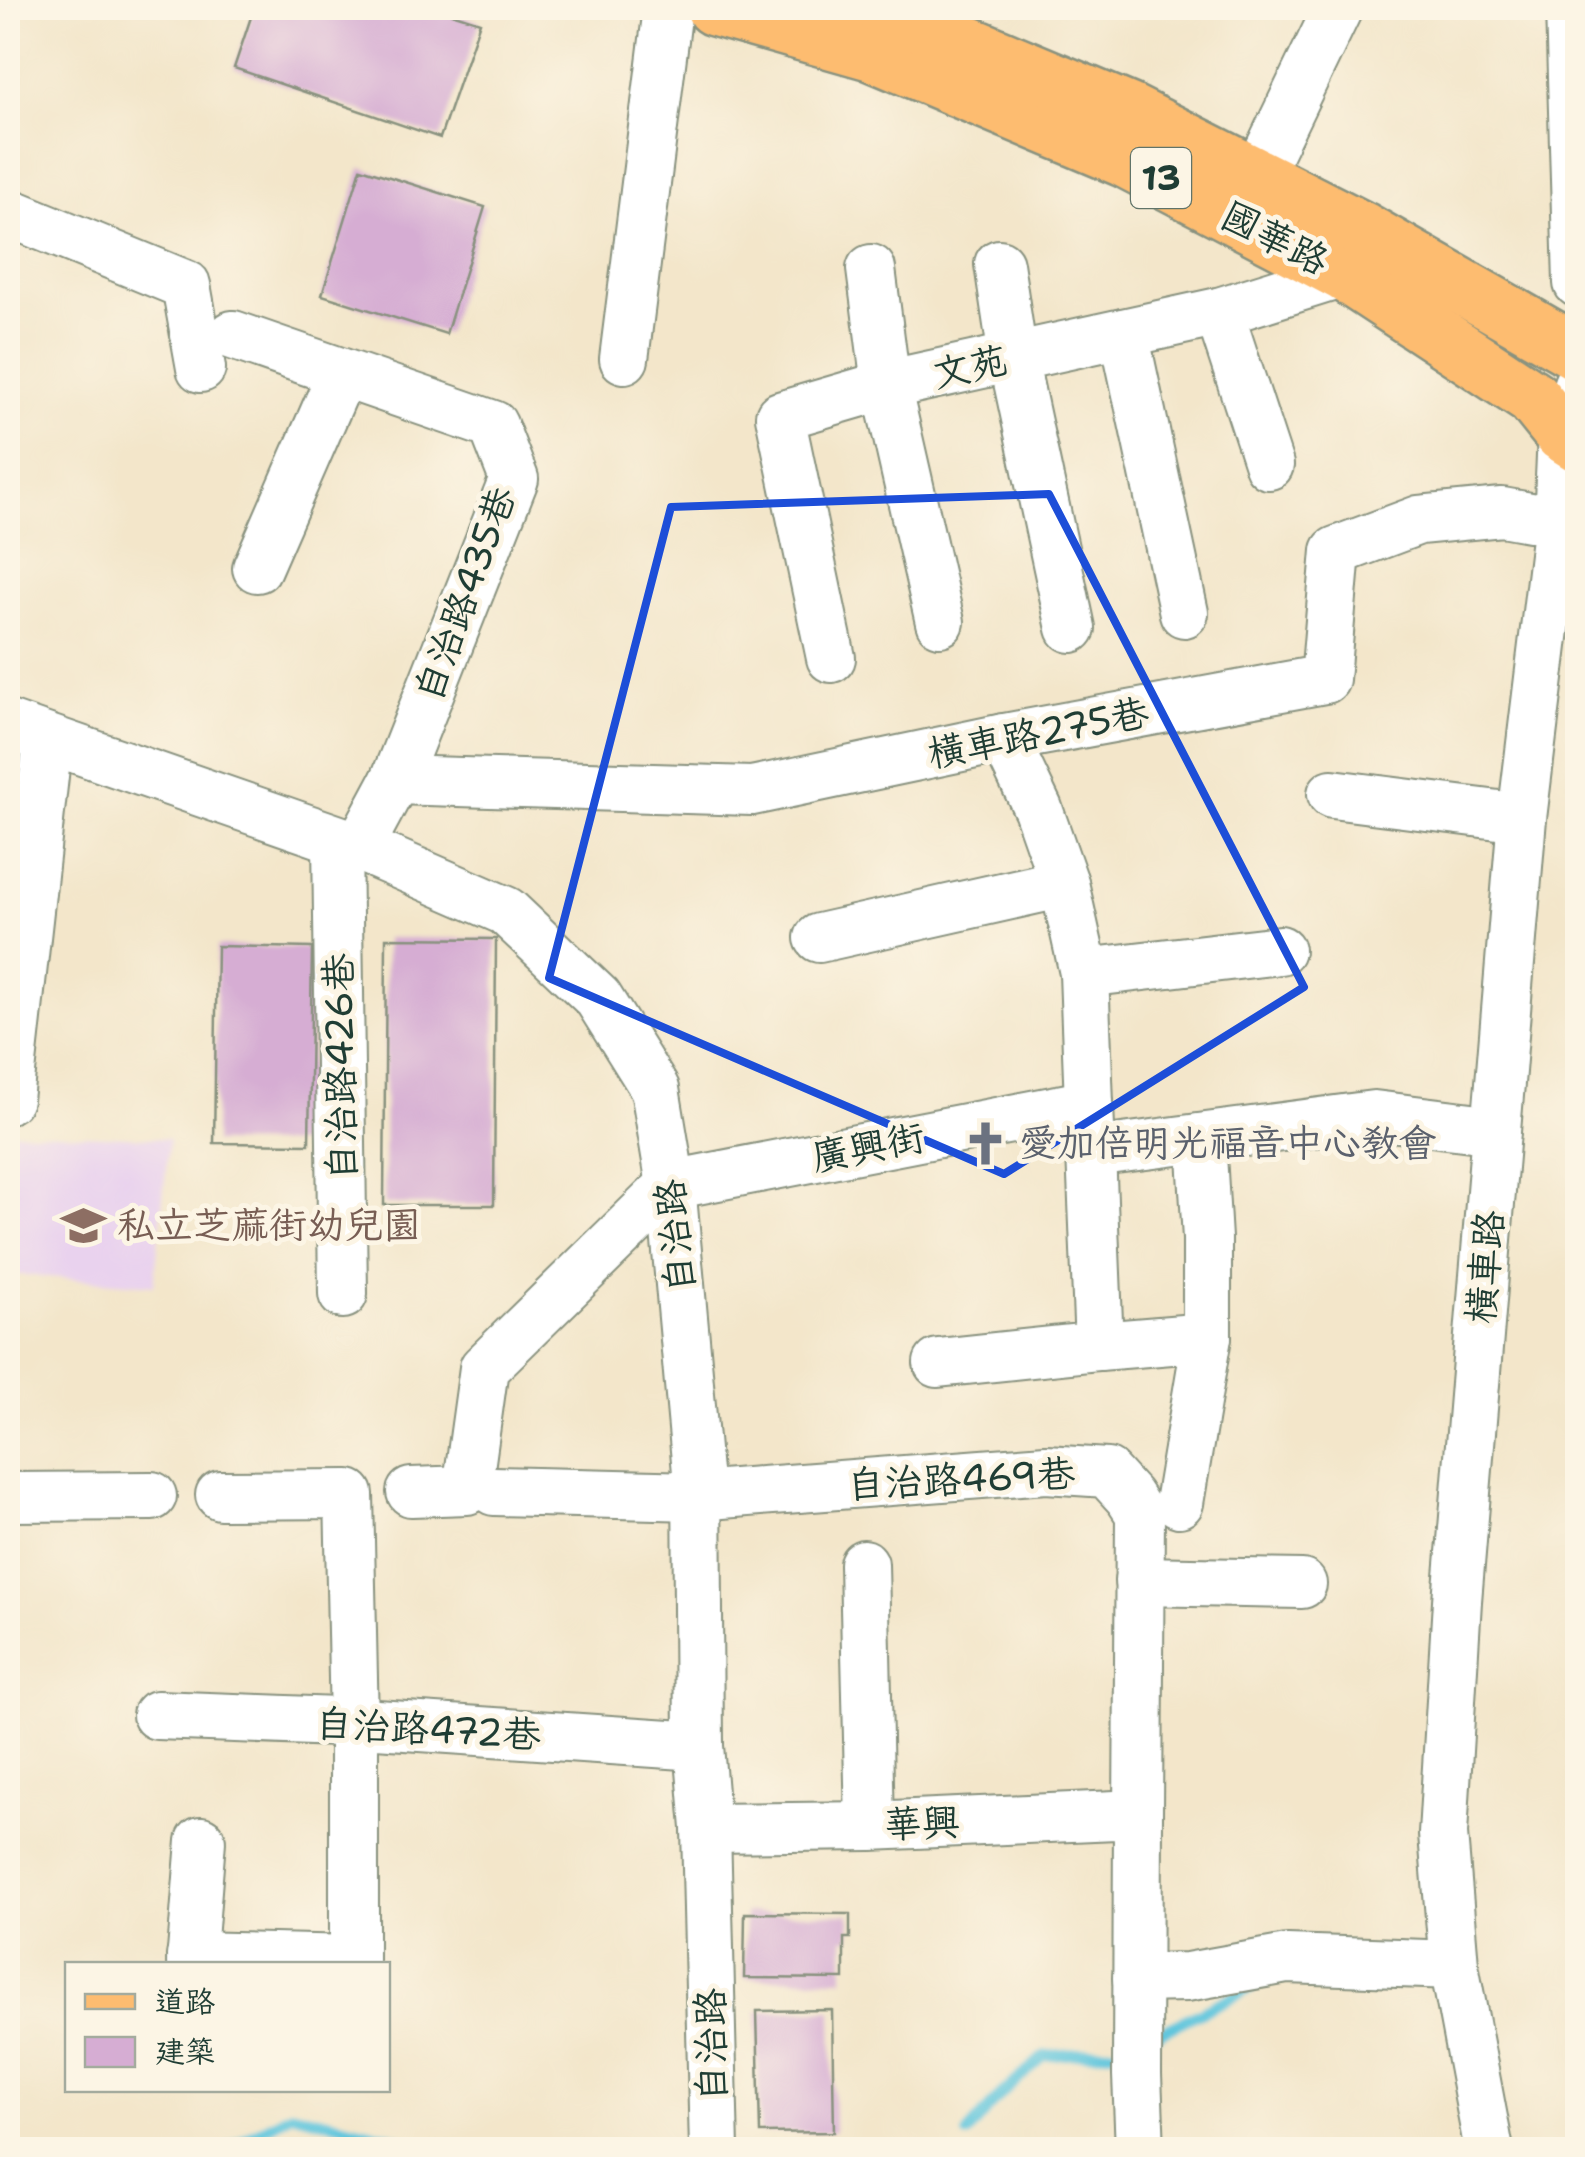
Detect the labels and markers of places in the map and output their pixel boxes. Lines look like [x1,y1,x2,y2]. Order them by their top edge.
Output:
place label: 愛加倍明光福音中心教會 [1019,1117,1437,1168]
church icon: 愛加倍明光福音中心教會 [962,1119,1010,1167]
place label: 私立芝蔴街幼兒園 [117,1199,421,1250]
school or university icon: 私立芝蔴街幼兒園 [60,1201,108,1249]

